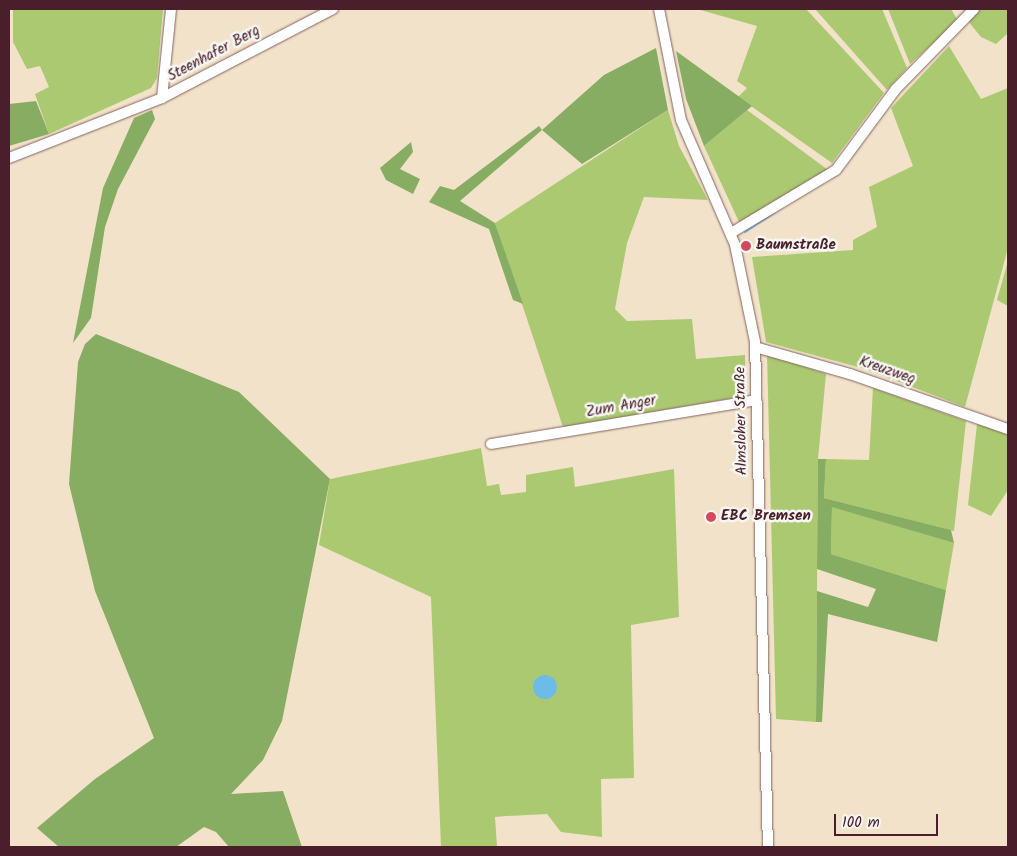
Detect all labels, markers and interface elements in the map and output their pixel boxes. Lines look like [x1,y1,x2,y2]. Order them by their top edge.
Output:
street label: Steenhafer Berg [165,22,263,86]
place label: Baumstraße [756,237,836,255]
marker: Baumstraße [740,240,752,252]
street label: Kreuzweg [856,353,918,389]
street label: Almsloher Straße [732,367,752,475]
street label: Zum Anger [585,392,657,422]
place label: EBC Bremsen [721,508,811,526]
marker: EBC Bremsen [705,511,717,523]
scale bar [837,804,941,836]
text: 100 m [842,811,880,835]

